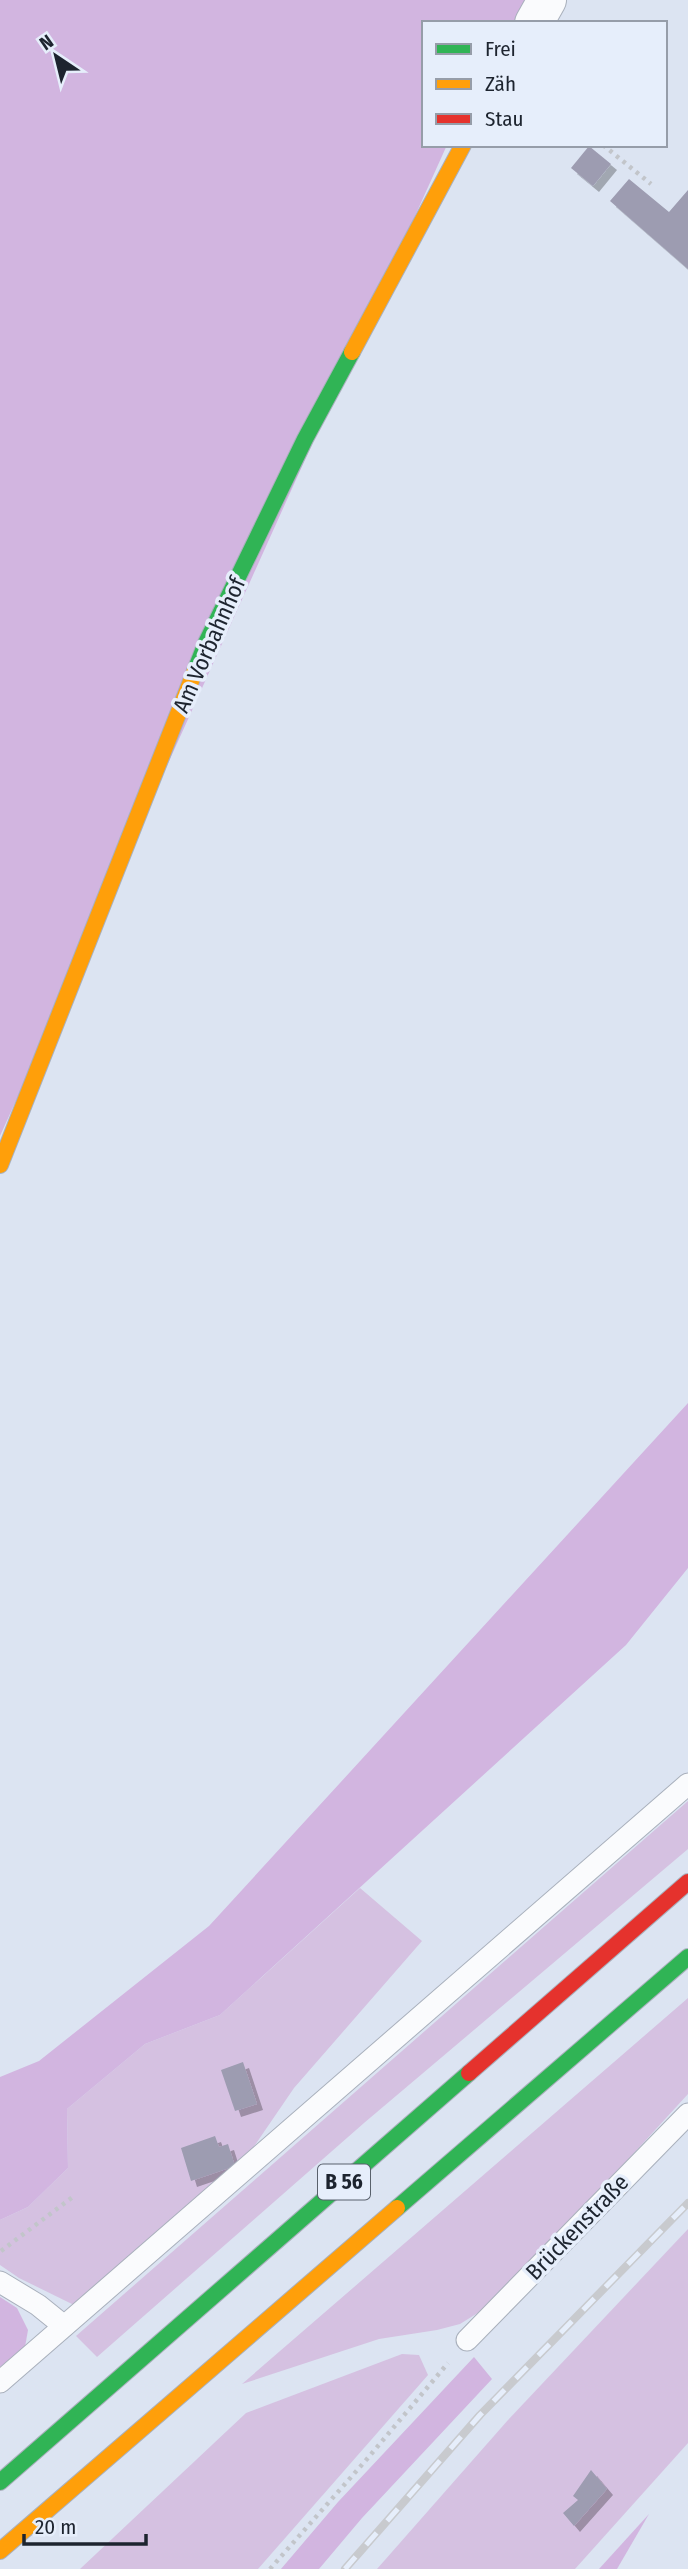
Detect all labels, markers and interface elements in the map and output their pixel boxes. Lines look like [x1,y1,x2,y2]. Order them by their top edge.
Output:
north arrow [21,21,91,91]
legend [422,21,667,147]
text: N [35,30,58,55]
text: Frei [485,36,516,62]
text: Zäh [485,71,516,97]
text: Stau [485,106,523,132]
street label: Am Vorbahnhof [167,571,252,717]
road number: B 56 [318,2164,370,2200]
street label: Brückenstraße [520,2168,634,2286]
scale bar [24,2502,147,2546]
text: 20 m [35,2514,76,2540]

